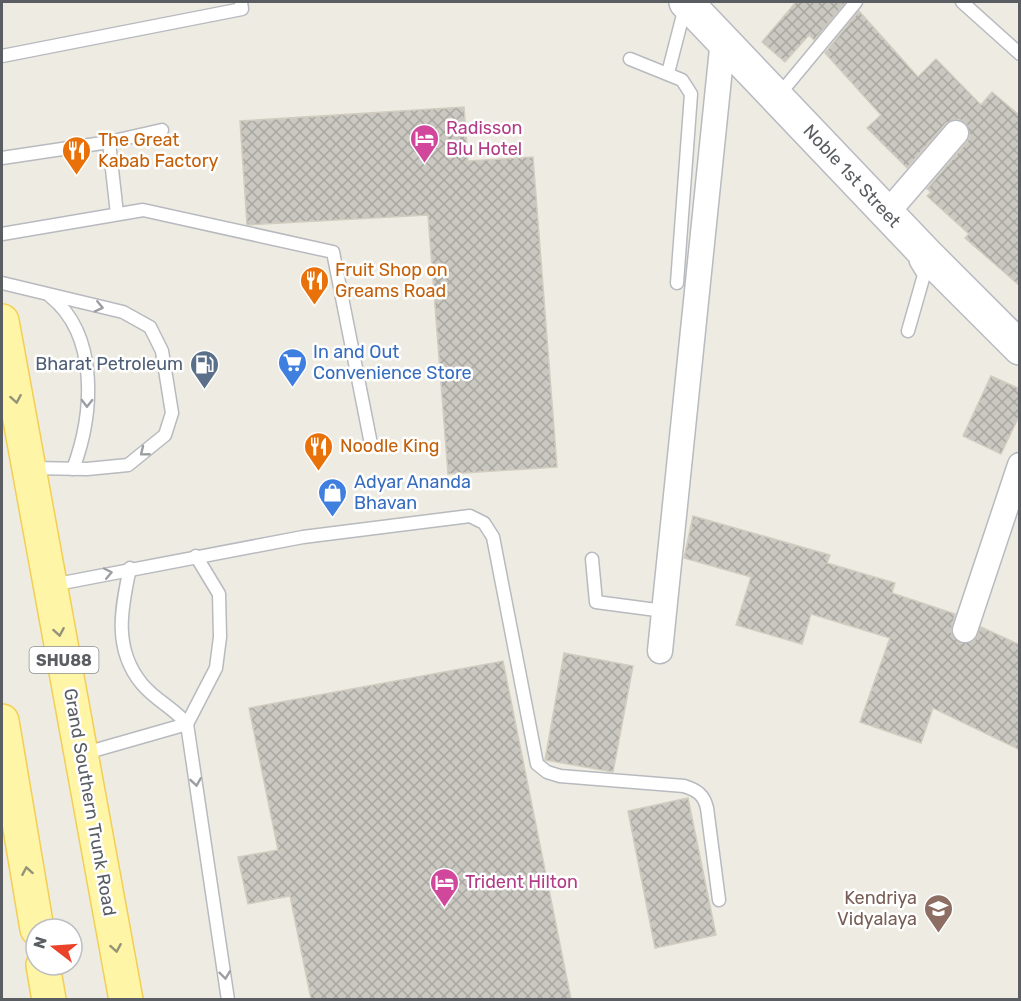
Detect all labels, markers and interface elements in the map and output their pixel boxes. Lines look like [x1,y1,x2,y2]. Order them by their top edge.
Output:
place label: Radisson Blu Hotel [446,117,522,160]
street label: Noble 1st Street [799,120,905,232]
hotel icon: Radisson Blu Hotel [409,122,441,164]
place label: The Great Kabab Factory [98,129,218,172]
restaurant icon: The Great Kabab Factory [61,134,93,176]
place label: Fruit Shop on Greams Road [335,259,448,302]
restaurant icon: Fruit Shop on Greams Road [298,264,330,306]
one-way arrow [94,299,104,312]
place label: In and Out Convenience Store [313,341,472,384]
supermarket icon: In and Out Convenience Store [276,346,308,388]
fuel station icon: Bharat Petroleum [188,348,220,390]
place label: Bharat Petroleum [35,353,183,375]
one-way arrow [9,394,22,404]
one-way arrow [81,398,94,407]
restaurant icon: Noodle King [303,430,335,472]
place label: Noodle King [340,435,440,457]
one-way arrow [139,445,150,456]
place label: Adyar Ananda Bhavan [354,471,471,514]
shop icon: Adyar Ananda Bhavan [317,476,349,518]
one-way arrow [103,567,113,580]
one-way arrow [53,627,65,637]
road number: SHU88 [29,647,98,673]
street label: Grand Southern Trunk Road [59,686,121,918]
one-way arrow [189,777,202,787]
hotel icon: Trident Hilton [428,866,460,908]
one-way arrow [21,867,34,877]
place label: Trident Hilton [465,871,578,893]
place label: Kendriya Vidyalaya [837,887,917,930]
school or university icon: Kendriya Vidyalaya [922,892,954,934]
north arrow [24,917,84,977]
text: N [29,934,51,951]
one-way arrow [109,943,122,953]
one-way arrow [219,970,231,979]

